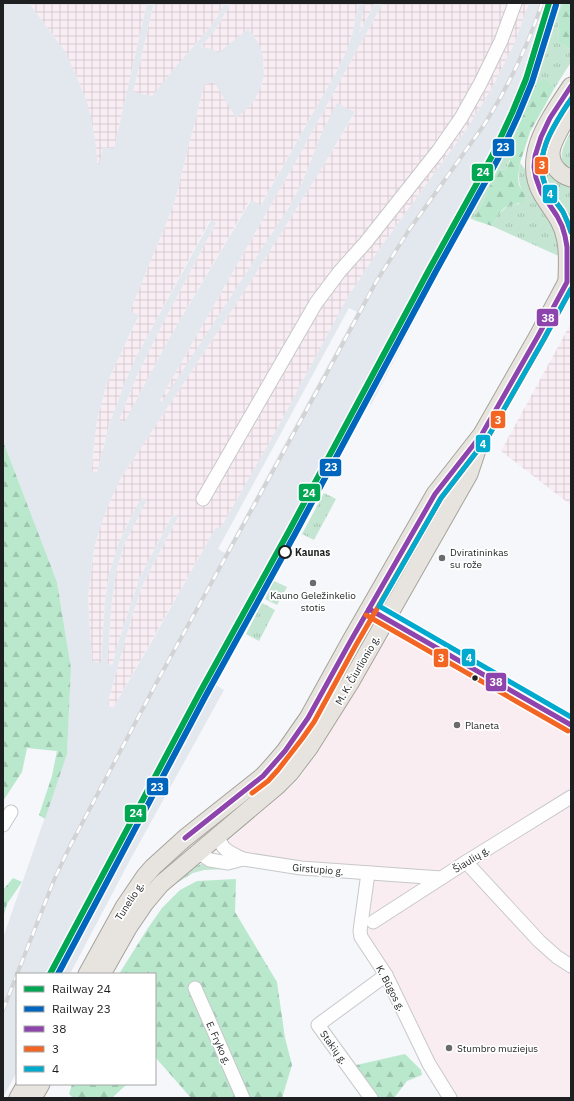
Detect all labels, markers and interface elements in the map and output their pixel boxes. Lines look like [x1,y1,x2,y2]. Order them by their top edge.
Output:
line badge: 23 [492,138,515,157]
text: 23 [496,140,510,154]
line badge: 3 [534,156,549,175]
text: 3 [539,158,545,172]
line badge: 24 [471,163,494,182]
text: 24 [476,165,490,179]
line badge: 4 [542,184,558,204]
text: 4 [547,187,554,201]
line badge: 38 [536,308,559,327]
text: 38 [541,311,555,325]
line badge: 3 [490,410,506,429]
text: 3 [495,413,501,427]
line badge: 4 [475,434,491,453]
text: 4 [480,437,487,451]
line badge: 23 [319,458,342,477]
text: 23 [324,460,338,474]
line badge: 24 [298,483,321,502]
text: 24 [302,486,316,500]
marker: Kaunas [278,545,292,559]
place label: Kaunas [295,546,330,559]
place label: Dviratininkas su rože [450,546,509,571]
marker: Dviratininkas su rože [437,553,447,563]
marker: Kauno Geležinkelio stotis [308,578,318,588]
place label: Kauno Geležinkelio stotis [270,589,356,614]
street label: M. K. Čiurlionio g. [332,633,383,707]
line badge: 3 [433,648,449,668]
line badge: 4 [461,648,476,667]
text: 3 [438,651,444,665]
text: 4 [466,651,473,665]
line badge: 38 [485,672,507,692]
unlabelled marker [470,673,480,683]
text: 38 [489,675,503,689]
place label: Planeta [465,719,500,732]
marker: Planeta [452,720,462,730]
line badge: 23 [146,777,169,796]
text: 23 [150,780,164,794]
line badge: 24 [124,804,147,823]
text: 24 [129,806,143,820]
street label: Šiaulių g. [451,843,492,876]
street label: Girstupio g. [292,861,344,878]
street label: Tunelio g. [112,880,147,923]
street label: K. Būgos g. [373,963,408,1013]
legend [16,973,156,1085]
text: Railway 24 [52,981,111,996]
text: Railway 23 [52,1001,111,1016]
street label: E. Fryko g. [203,1019,234,1067]
text: 38 [52,1021,66,1036]
street label: Stakių g. [317,1028,350,1067]
text: 3 [52,1041,59,1056]
place label: Stumbro muziejus [457,1042,538,1055]
marker: Stumbro muziejus [444,1043,454,1053]
text: 4 [52,1061,59,1076]

